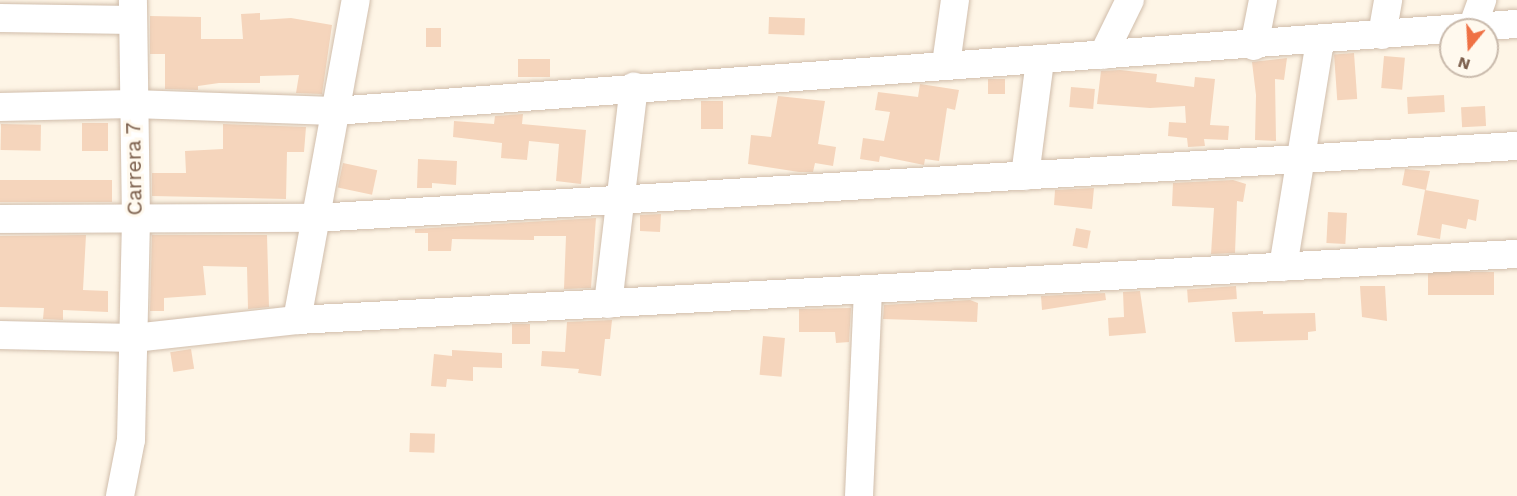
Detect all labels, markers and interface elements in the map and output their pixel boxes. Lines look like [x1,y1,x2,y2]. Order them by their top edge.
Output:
north arrow [1439,18,1499,78]
text: N [1455,53,1472,75]
street label: Carrera 7 [121,122,147,216]

